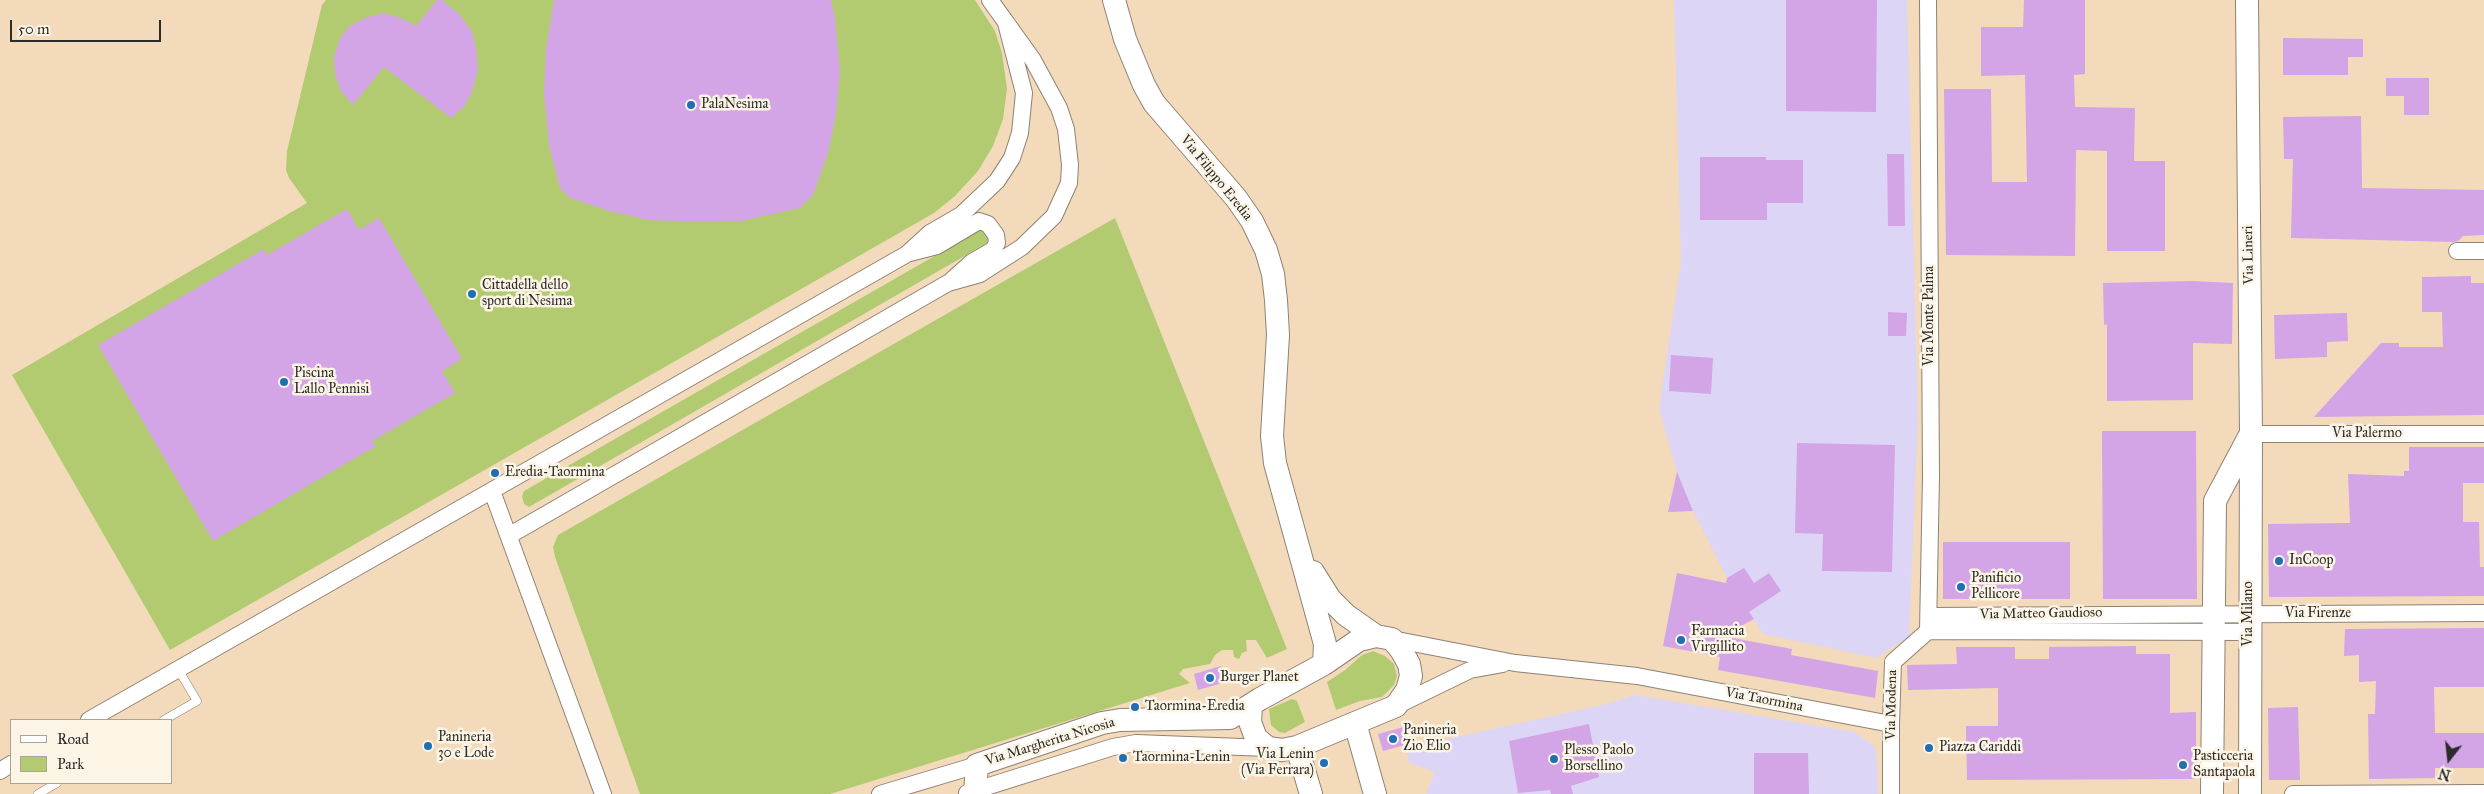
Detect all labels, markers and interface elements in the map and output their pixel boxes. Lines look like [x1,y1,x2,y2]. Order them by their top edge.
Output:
scale bar [12,10,164,42]
text: 50 m [18,20,50,38]
place label: PalaNesima [701,97,768,113]
marker: PalaNesima [685,99,697,111]
street label: Via Filippo Eredia [1176,132,1256,224]
street label: Via Lineri [2240,225,2258,285]
street label: Via Monte Palma [1922,266,1938,366]
place label: Cittadella dello sport di Nesima [482,278,572,310]
marker: Cittadella dello sport di Nesima [466,288,478,300]
place label: Piscina Lallo Pennisi [294,366,369,398]
marker: Piscina Lallo Pennisi [278,376,290,388]
street label: Via Palermo [2332,426,2402,442]
place label: Eredia-Taormina [505,465,605,481]
marker: Eredia-Taormina [489,467,501,479]
place label: InCoop [2289,553,2333,569]
marker: InCoop [2273,555,2285,567]
place label: Panificio Pellicore [1971,571,2021,604]
marker: Panificio Pellicore [1955,581,1967,593]
street label: Via Milano [2241,581,2257,647]
street label: Via Matteo Gaudioso [1980,605,2102,623]
street label: Via Firenze [2285,606,2351,622]
place label: Farmacia Virgillito [1691,624,1744,656]
marker: Farmacia Virgillito [1675,634,1687,646]
place label: Burger Planet [1220,670,1299,686]
street label: Via Modena [1883,670,1901,740]
marker: Burger Planet [1204,672,1216,684]
street label: Via Taormina [1724,684,1804,716]
place label: Taormina-Eredia [1145,699,1245,715]
marker: Taormina-Eredia [1129,701,1141,713]
street label: Via Margherita Nicosia [983,714,1117,770]
legend [10,719,172,784]
place label: Panineria Zio Elio [1403,723,1457,756]
text: Road [57,730,89,748]
place label: Panineria 30 e Lode [438,730,494,762]
marker: Panineria Zio Elio [1387,733,1399,745]
north arrow [2424,734,2474,784]
marker: Panineria 30 e Lode [422,740,434,752]
place label: Piazza Cariddi [1939,740,2021,756]
marker: Piazza Cariddi [1923,742,1935,754]
place label: Plesso Paolo Borsellino [1564,743,1634,776]
place label: Via Lenin (Via Ferrara) [1241,747,1314,780]
place label: Pasticceria Santapaola [2193,749,2255,782]
place label: Taormina-Lenin [1133,750,1230,766]
marker: Taormina-Lenin [1117,752,1129,764]
marker: Plesso Paolo Borsellino [1548,753,1560,765]
text: Park [57,755,84,773]
marker: Via Lenin (Via Ferrara) [1318,757,1330,769]
marker: Pasticceria Santapaola [2177,759,2189,771]
text: N [2437,764,2453,784]

